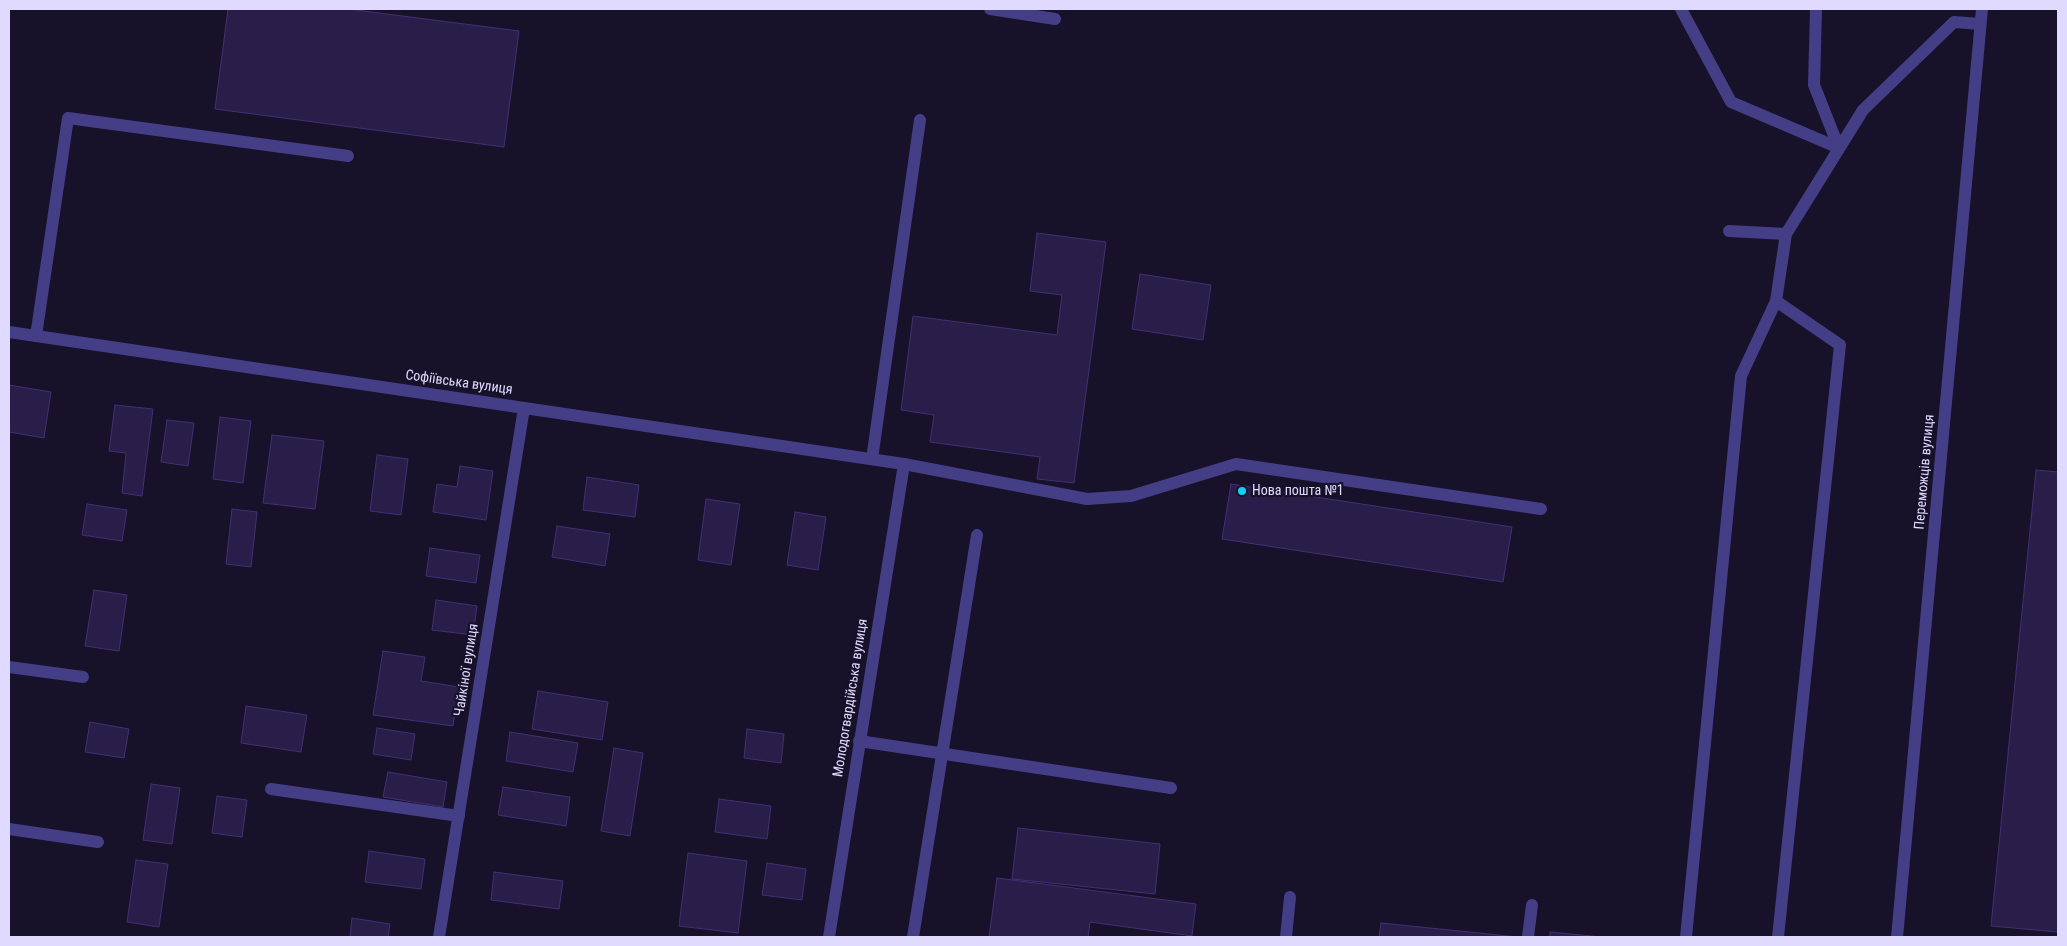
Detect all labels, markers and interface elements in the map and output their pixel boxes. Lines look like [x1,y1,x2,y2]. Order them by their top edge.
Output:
street label: Софіївська вулиця [404,367,514,399]
street label: Переможців вулиця [1912,414,1938,530]
place label: Нова пошта №1 [1252,483,1344,499]
marker: Нова пошта №1 [1236,485,1248,497]
street label: Молодогвардійська вулиця [830,618,872,778]
street label: Чайкіної вулиця [451,622,483,718]

